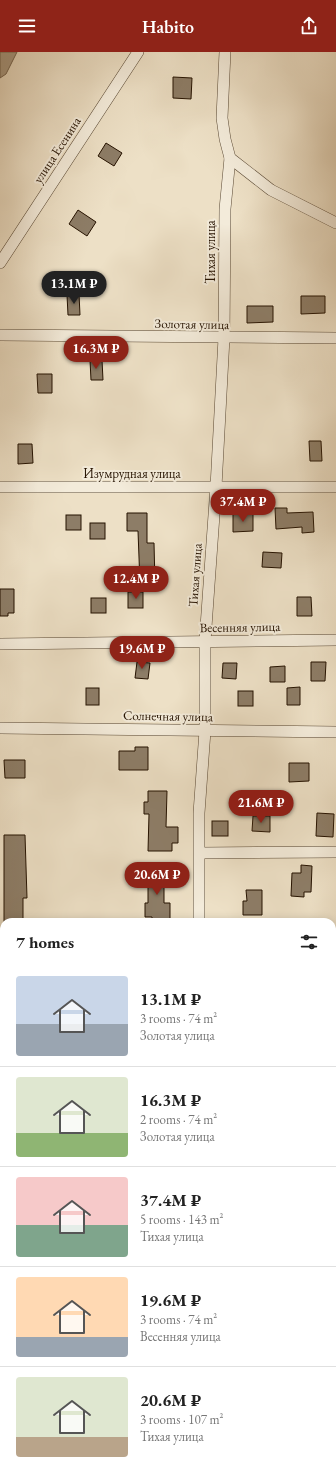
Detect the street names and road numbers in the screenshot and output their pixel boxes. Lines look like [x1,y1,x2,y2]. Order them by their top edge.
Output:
street label: улица Есенина [29,113,85,186]
street label: Тихая улица [202,219,219,284]
street label: Золотая улица [154,315,230,333]
street label: Изумрудная улица [83,465,182,482]
street label: Тихая улица [184,542,206,607]
street label: Весенняя улица [199,618,281,636]
street label: Солнечная улица [123,707,214,725]

